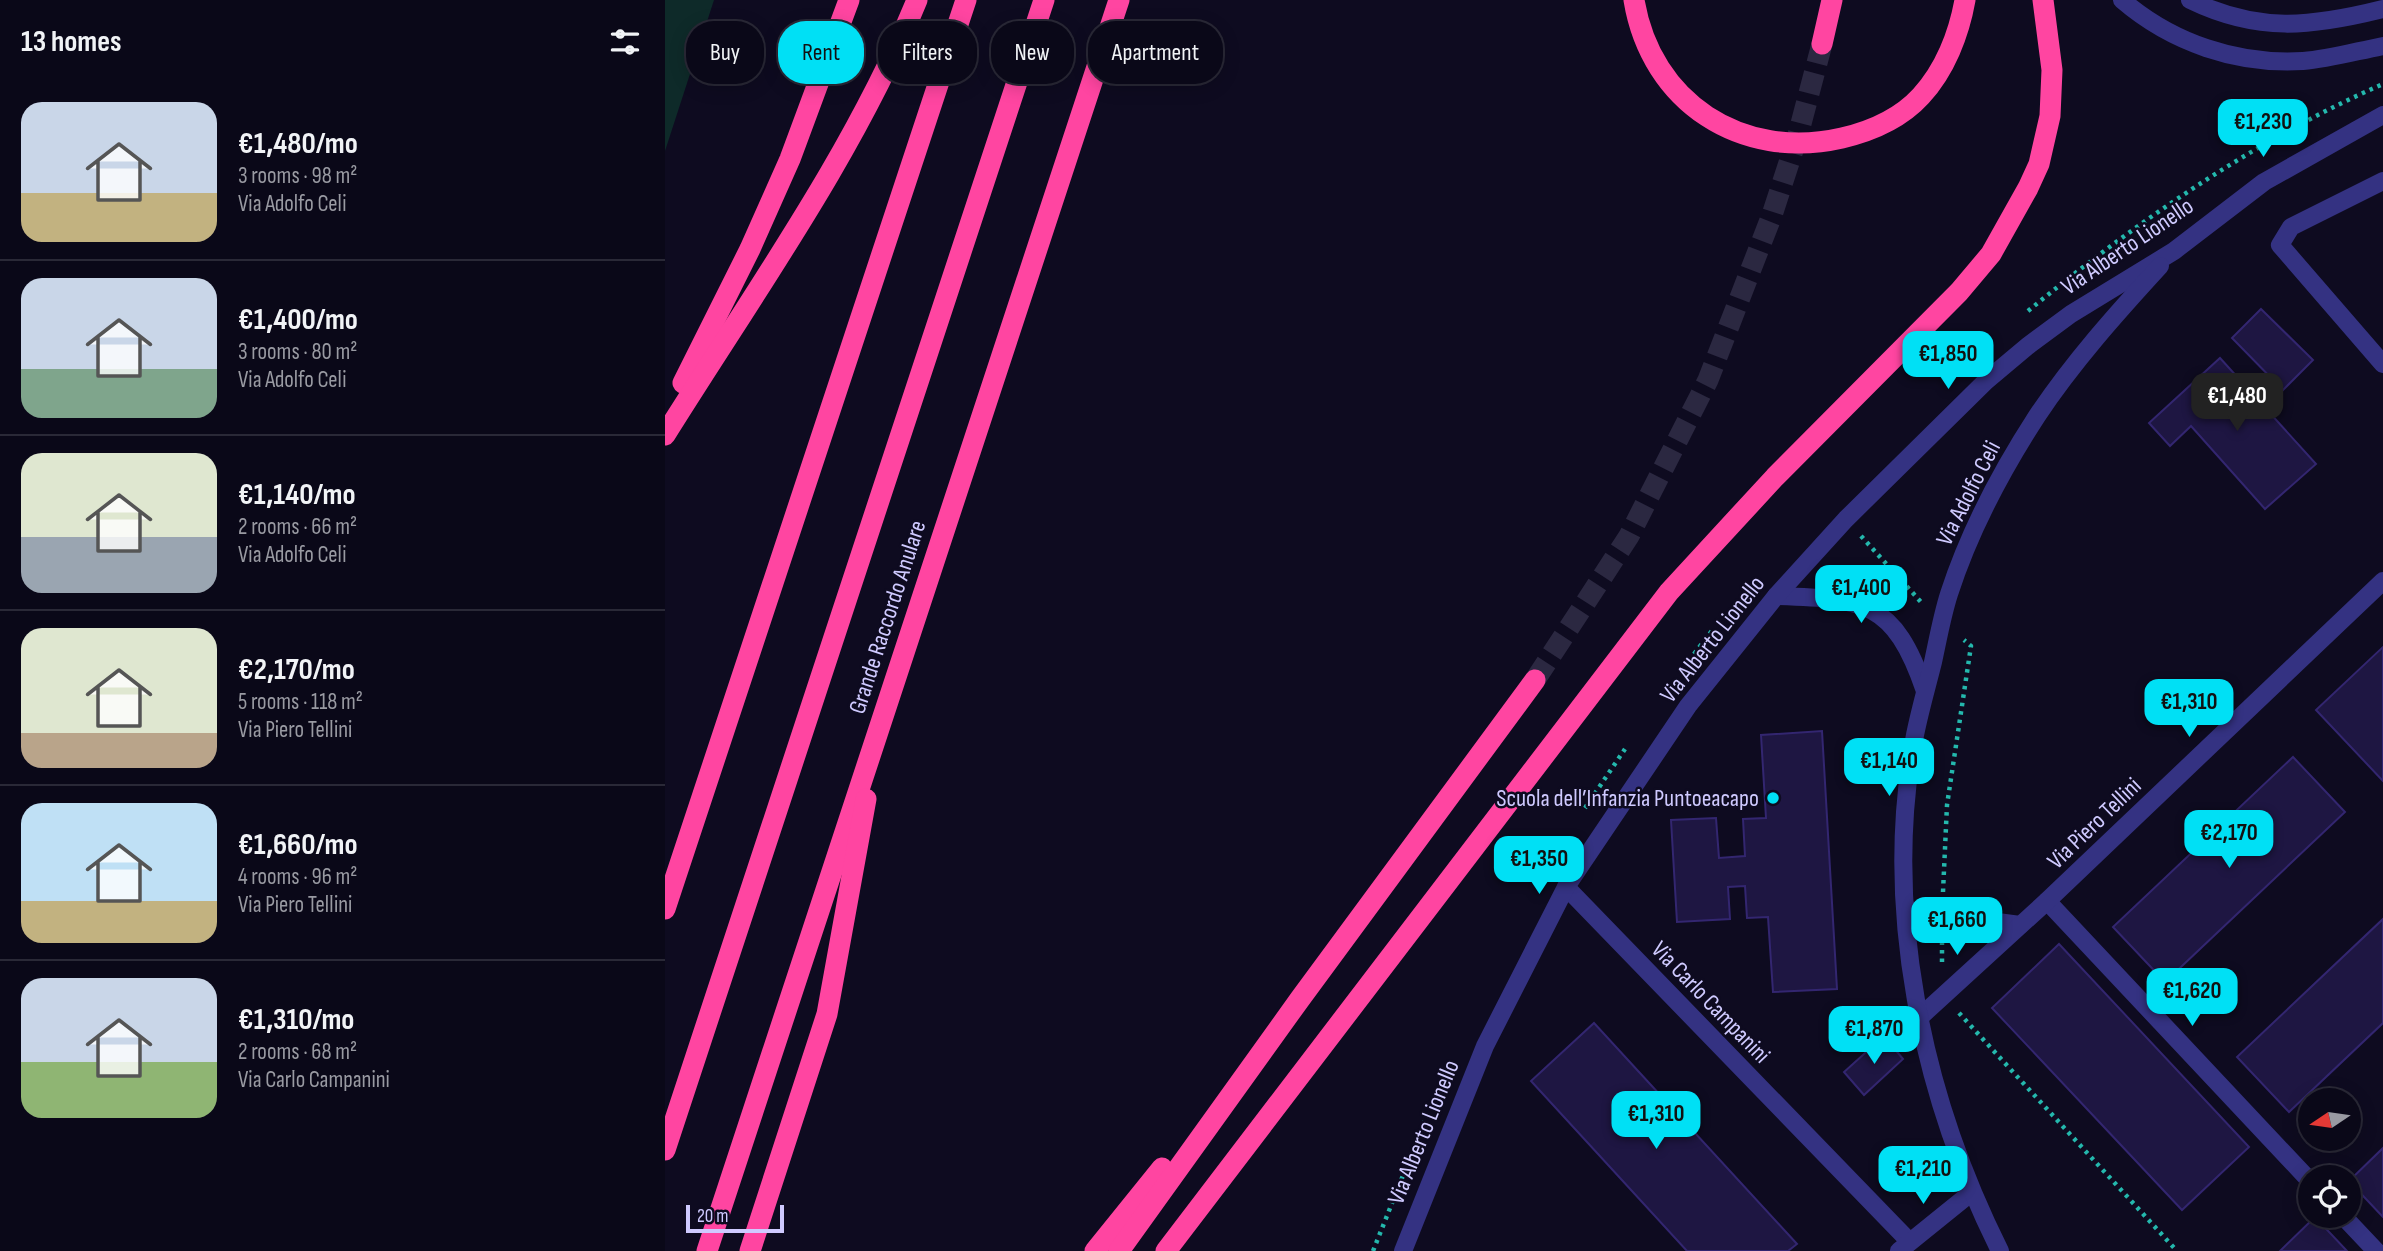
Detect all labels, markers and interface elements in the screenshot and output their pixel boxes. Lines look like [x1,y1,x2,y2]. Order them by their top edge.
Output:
chip: Buy [686,21,764,84]
chip: Rent [778,21,864,84]
chip: Filters [878,21,977,84]
chip: New [991,21,1074,84]
chip: Apartment [1088,21,1223,84]
icon: filters [606,23,644,61]
text: 13 homes [21,24,122,60]
pin: €1,230 [2206,100,2320,159]
text: €1,230 [2234,108,2292,136]
text: €1,480/mo [238,126,358,162]
icon: home [77,130,161,214]
text: 3 rooms · 98 m² [238,162,357,190]
text: Via Adolfo Celi [238,190,347,218]
street label: Via Alberto Lionello [2056,192,2199,301]
text: €1,400/mo [238,302,358,338]
icon: home [77,306,161,390]
pin: €1,850 [1891,332,2005,391]
text: 3 rooms · 80 m² [238,338,357,366]
text: €1,850 [1919,340,1978,368]
text: Via Adolfo Celi [238,366,347,394]
pin: €1,480 [2180,374,2294,433]
text: €1,480 [2207,382,2267,410]
street label: Via Adolfo Celi [1930,436,2007,550]
text: €1,140/mo [238,477,355,513]
icon: home [77,481,161,565]
text: 2 rooms · 66 m² [238,513,357,541]
street label: Grande Raccordo Anulare [843,517,932,718]
text: Via Adolfo Celi [238,541,347,569]
pin: €1,400 [1804,566,1918,625]
street label: Via Alberto Lionello [1654,570,1771,709]
text: €1,400 [1831,574,1891,602]
text: €2,170/mo [238,652,355,688]
icon: home [77,656,161,740]
pin: €1,310 [2132,680,2246,739]
text: 5 rooms · 118 m² [238,688,363,716]
text: €1,310 [2160,688,2218,716]
text: Via Piero Tellini [238,716,352,744]
pin: €1,140 [1832,738,1946,798]
text: €1,140 [1860,747,1918,775]
street label: Via Piero Tellini [2041,771,2147,875]
place label: Scuola dell’Infanzia Puntoeacapo [1496,784,1759,813]
marker: Scuola dell’Infanzia Puntoeacapo [1765,790,1781,806]
pin: €2,170 [2172,810,2286,870]
text: €2,170 [2200,819,2258,847]
text: €1,660/mo [238,827,358,863]
icon: home [77,831,161,915]
pin: €1,350 [1482,836,1596,896]
text: €1,350 [1510,845,1568,873]
text: 4 rooms · 96 m² [238,863,357,891]
text: Via Piero Tellini [238,891,352,919]
pin: €1,660 [1900,898,2014,957]
text: €1,660 [1927,906,1987,934]
street label: Via Carlo Campanini [1645,935,1776,1069]
pin: €1,620 [2135,968,2249,1028]
text: €1,620 [2163,977,2221,1005]
text: €1,310/mo [238,1002,354,1038]
icon: home [77,1006,161,1090]
pin: €1,870 [1817,1006,1931,1066]
text: €1,870 [1845,1015,1903,1043]
text: 2 rooms · 68 m² [238,1038,357,1066]
street label: Via Alberto Lionello [1381,1056,1466,1209]
text: Via Carlo Campanini [238,1066,390,1094]
north arrow [2298,1088,2361,1152]
map controls [2298,1088,2361,1228]
pin: €1,310 [1599,1092,1713,1151]
text: €1,310 [1627,1100,1685,1128]
pin: €1,210 [1866,1146,1980,1206]
text: €1,210 [1895,1155,1952,1183]
button: locate [2298,1165,2361,1228]
scale bar [686,1202,784,1234]
text: 20 m [697,1205,729,1228]

